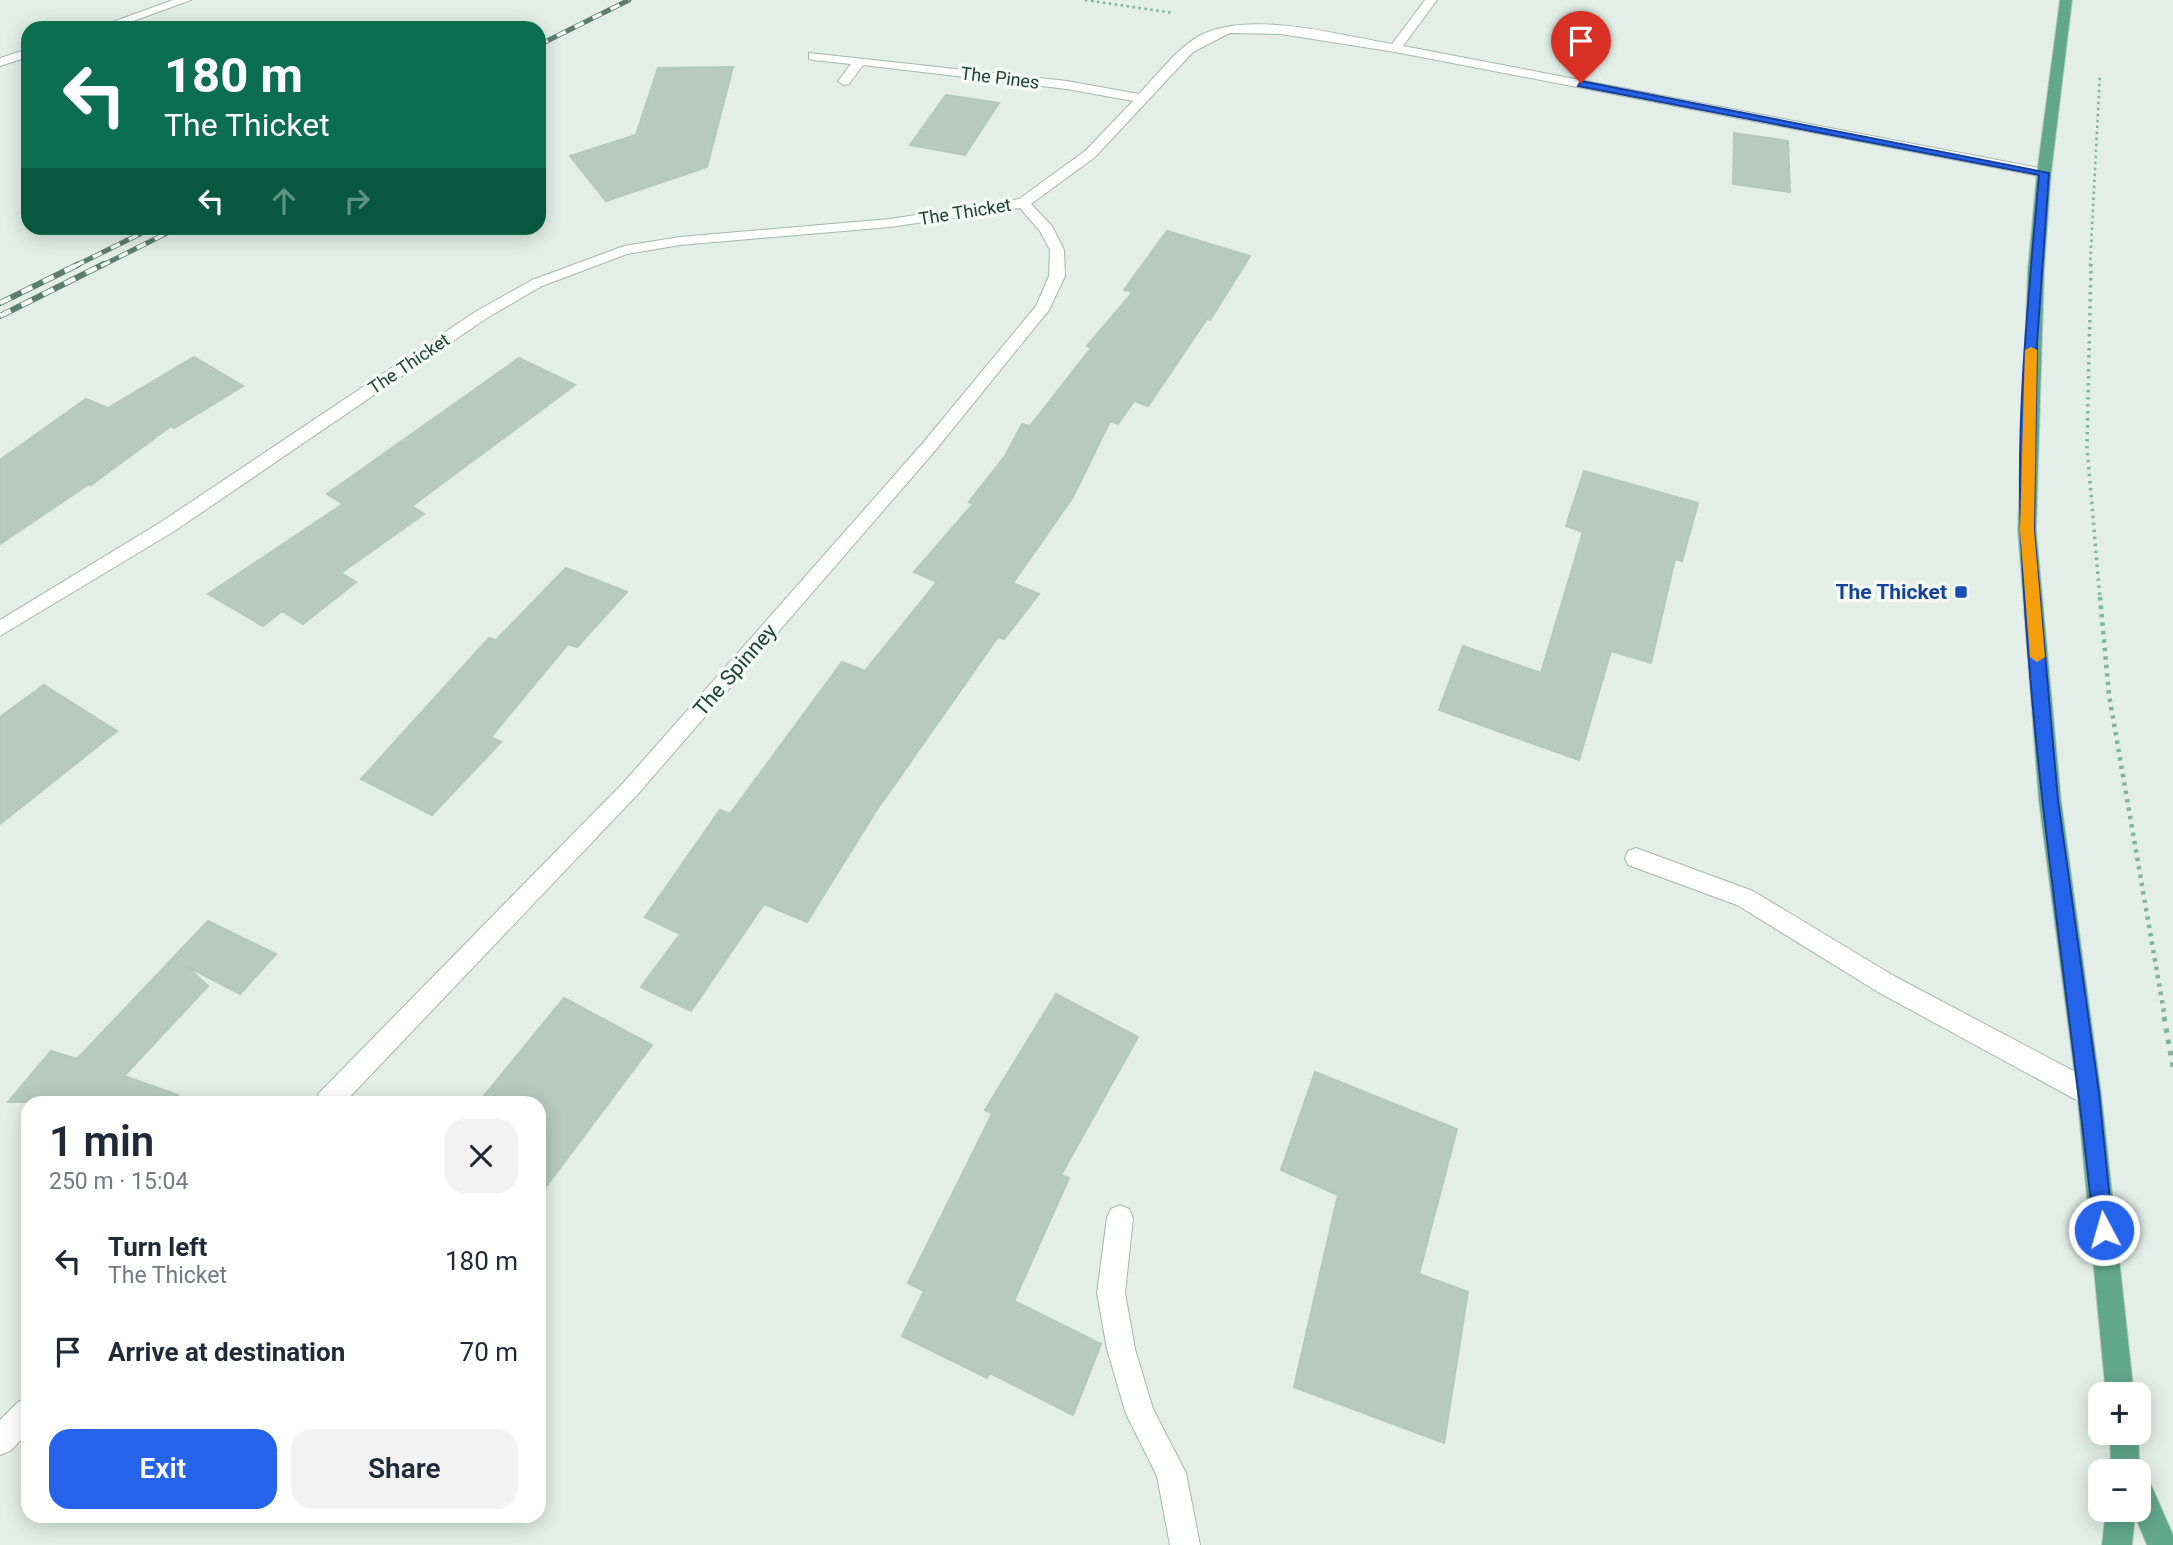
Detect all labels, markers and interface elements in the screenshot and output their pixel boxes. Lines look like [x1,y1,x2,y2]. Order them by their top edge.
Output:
pin [1551,11,1611,83]
icon: arrive [1562,22,1600,60]
text: 180 m [164,47,303,104]
icon: left [49,49,140,140]
street label: The Pines [959,62,1041,93]
text: The Thicket [164,106,330,144]
icon: left [192,182,230,220]
icon: ahead [265,182,303,220]
icon: right [338,182,376,220]
street label: The Thicket [917,194,1013,229]
street label: The Thicket [364,329,453,398]
place label: The Thicket [1835,580,1947,604]
marker: The Thicket [1953,584,1969,600]
street label: The Spinney [689,619,781,721]
text: 1 min [49,1117,154,1166]
button: close [444,1119,518,1193]
text: 250 m · 15:04 [49,1168,188,1195]
position arrow [2067,1193,2141,1267]
text: Turn left [108,1232,207,1262]
icon: left [49,1242,87,1280]
text: 180 m [445,1246,518,1276]
text: The Thicket [108,1262,227,1289]
icon: arrive [49,1333,87,1371]
text: Arrive at destination [108,1337,345,1367]
text: 70 m [460,1337,518,1367]
map controls [2088,1382,2151,1522]
button: + [2088,1382,2151,1445]
button: Exit [49,1429,277,1509]
button: Share [291,1429,518,1509]
button: − [2088,1459,2151,1522]

